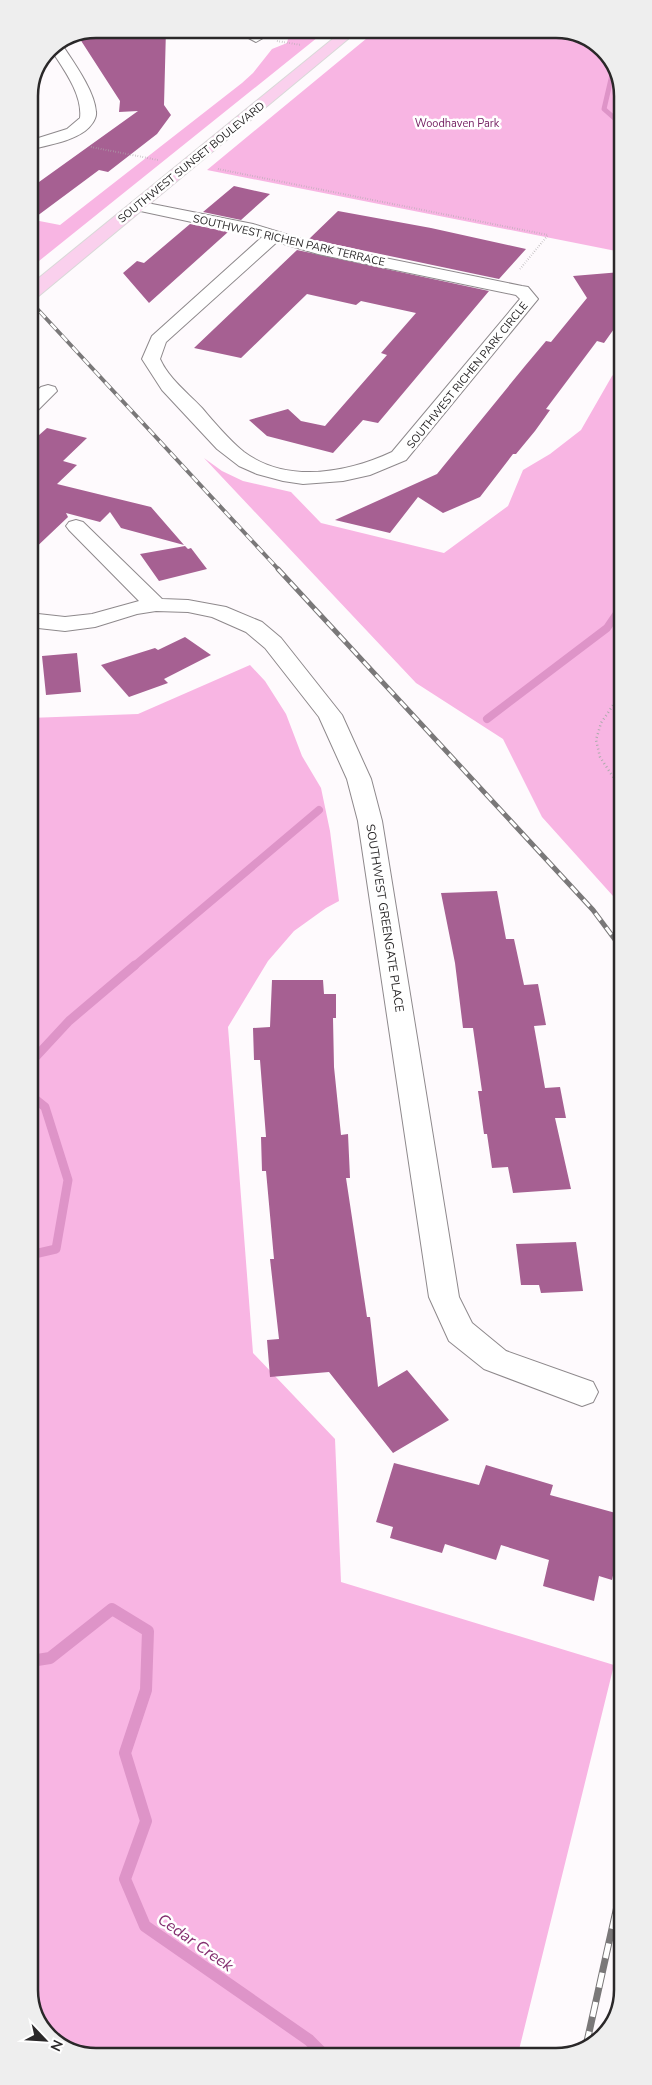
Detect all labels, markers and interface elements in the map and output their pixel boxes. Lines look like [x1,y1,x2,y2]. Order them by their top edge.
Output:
street label: SOUTHWEST SUNSET BOULEVARD [115,98,268,226]
park label: Woodhaven Park [415,116,500,131]
street label: SOUTHWEST RICHEN PARK TERRACE [191,211,386,270]
street label: SOUTHWEST RICHEN PARK CIRCLE [403,299,531,452]
street label: SOUTHWEST GREENGATE PLACE [362,823,408,1013]
water label: Cedar Creek [153,1909,239,1978]
north arrow [20,2015,70,2065]
text: N [46,2037,67,2054]

